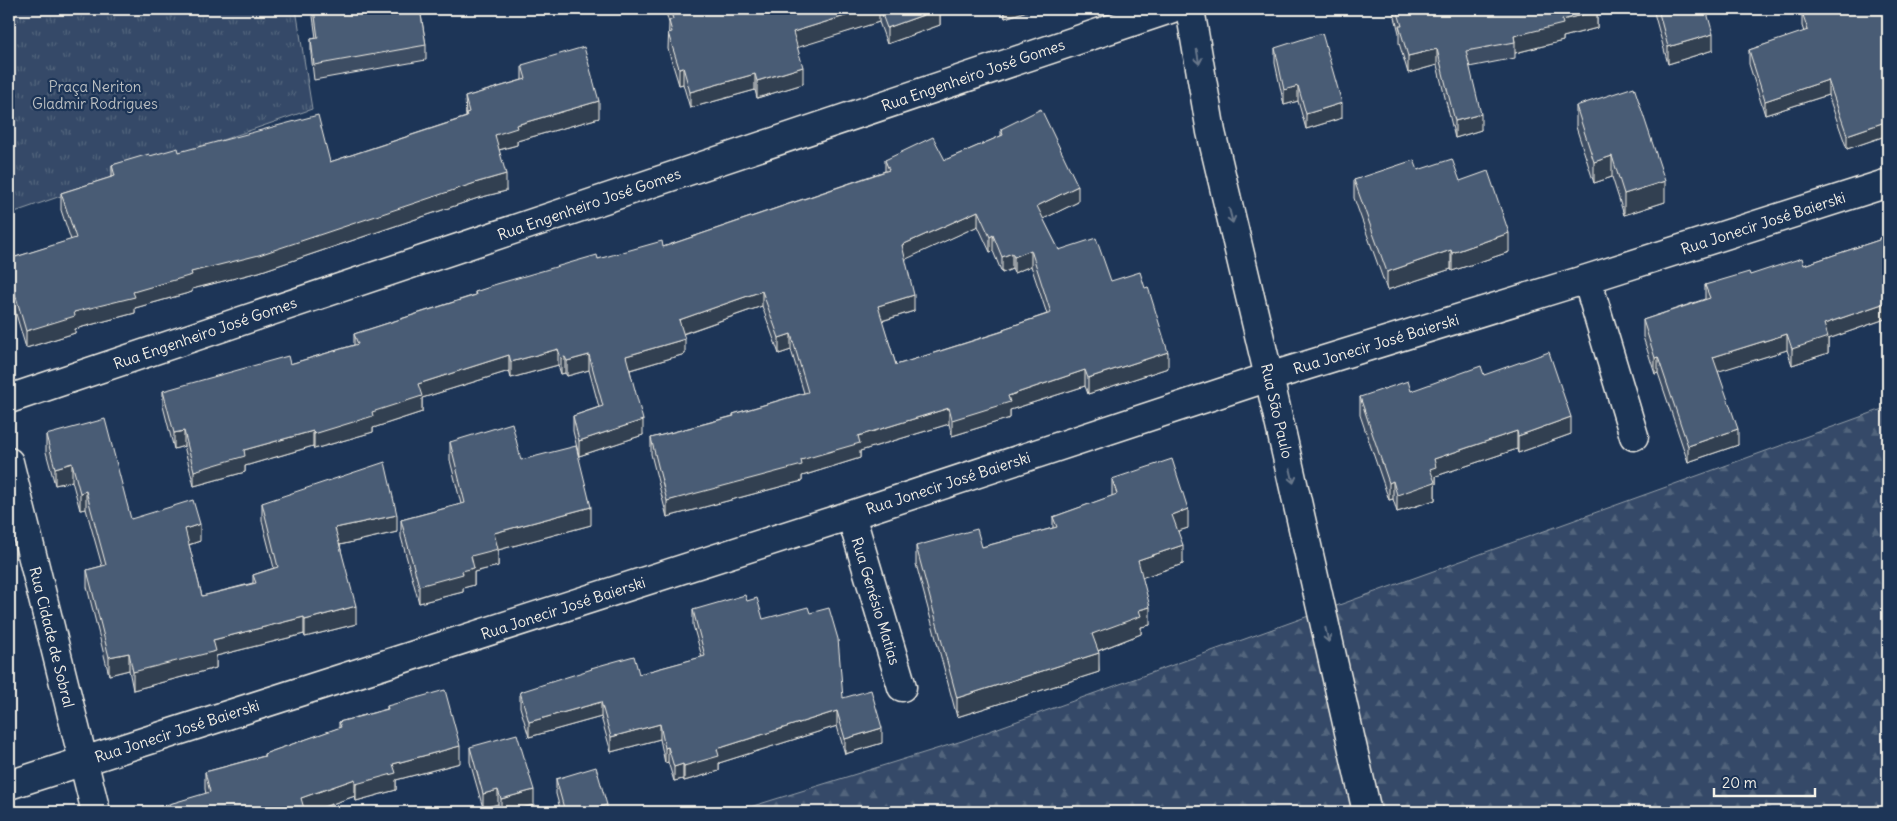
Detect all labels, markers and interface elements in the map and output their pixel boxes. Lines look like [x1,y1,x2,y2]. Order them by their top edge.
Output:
street label: Rua Engenheiro José Gomes [879,35,1067,115]
one-way arrow [1193,48,1203,64]
park label: Praça Neriton Gladmir Rodrigues [32,77,158,113]
street label: Rua Engenheiro José Gomes [495,164,683,244]
street label: Rua Jonecir José Baierski [1678,187,1848,259]
one-way arrow [1227,207,1236,223]
street label: Rua Engenheiro José Gomes [111,293,299,373]
street label: Rua Jonecir José Baierski [1291,310,1461,378]
street label: Rua São Paulo [1257,362,1297,460]
street label: Rua Jonecir José Baierski [863,447,1033,519]
one-way arrow [1288,468,1297,484]
street label: Rua Genésio Matias [848,535,905,667]
street label: Rua Cidade de Sobral [25,565,79,709]
street label: Rua Jonecir José Baierski [478,572,648,644]
one-way arrow [1323,626,1332,642]
street label: Rua Jonecir José Baierski [92,695,262,767]
scale bar [1714,766,1816,798]
text: 20 m [1722,773,1757,792]

